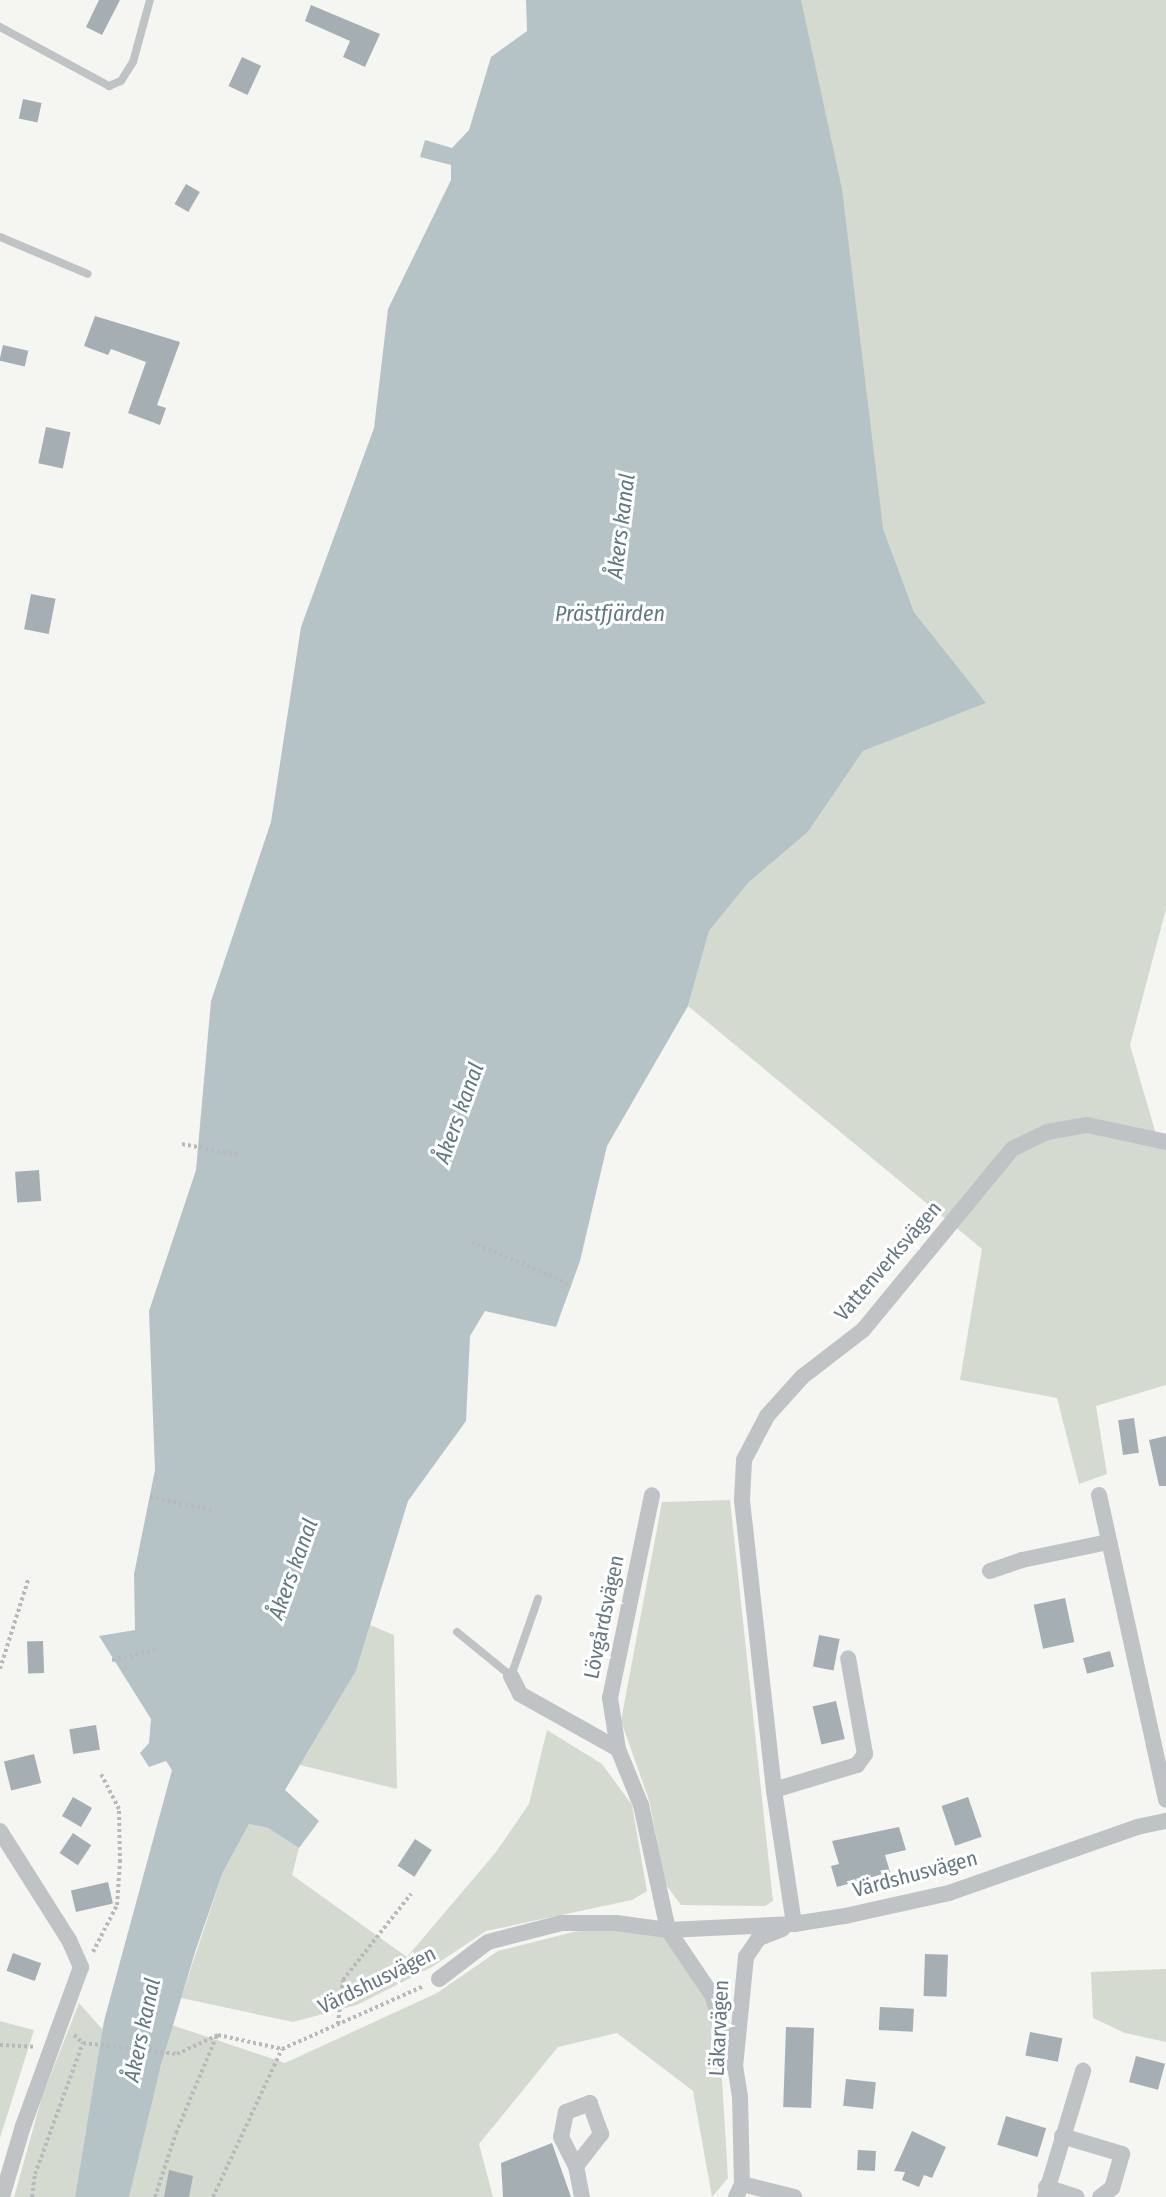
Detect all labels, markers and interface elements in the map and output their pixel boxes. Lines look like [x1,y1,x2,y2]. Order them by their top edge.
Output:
water label: Åkers kanal [601,472,641,580]
water label: Prästfjärden [555,601,665,627]
water label: Åkers kanal [429,1059,489,1167]
street label: Vattenverksvägen [829,1196,947,1326]
water label: Åkers kanal [263,1515,323,1623]
street label: Lövgårdsvägen [579,1553,629,1681]
street label: Värdshusvägen [850,1845,980,1903]
street label: Värdshusvägen [314,1941,440,2019]
water label: Åkers kanal [118,1976,166,2084]
street label: Läkarvägen [704,1979,734,2077]

